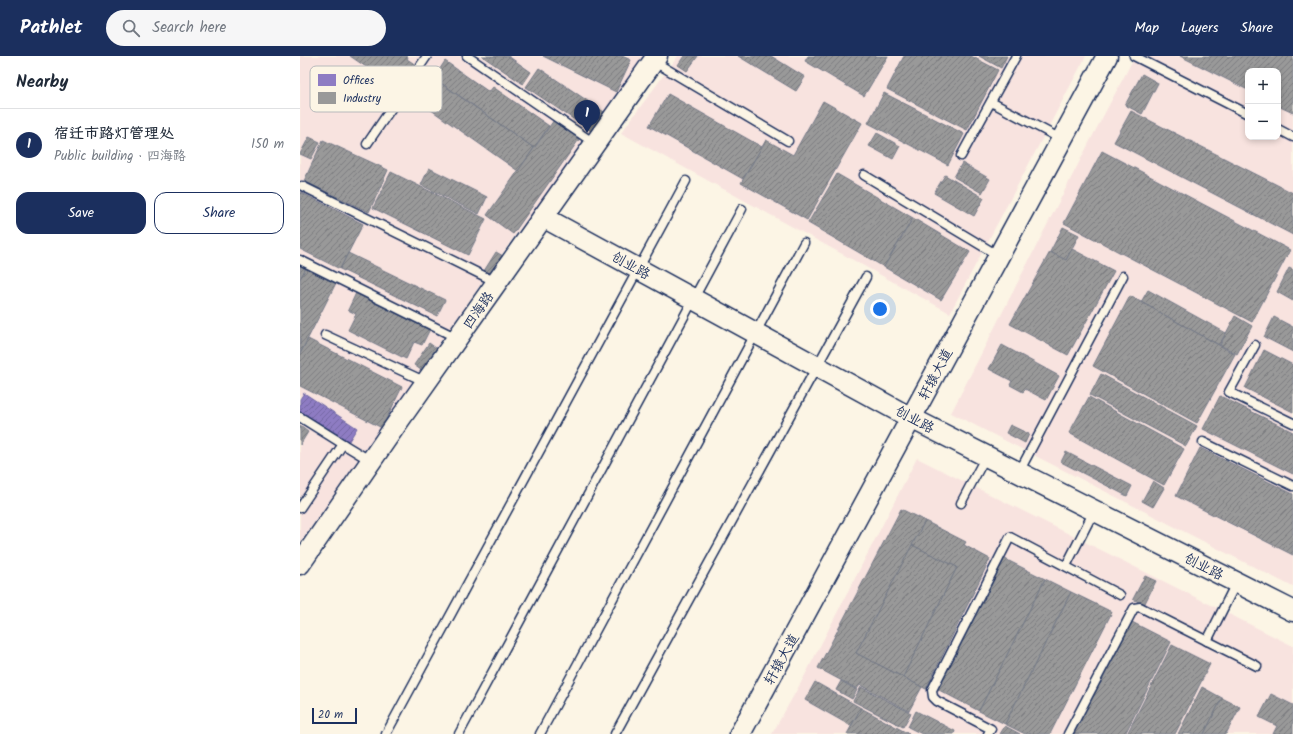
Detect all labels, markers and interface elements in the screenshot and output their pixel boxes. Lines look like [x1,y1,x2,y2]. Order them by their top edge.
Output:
search box [106,10,386,46]
text: Pathlet [20,13,82,43]
text: Search here [152,16,226,40]
icon: search [120,17,142,39]
text: Map [1135,17,1159,39]
text: Layers [1181,17,1219,39]
text: Share [1241,17,1273,39]
legend [310,66,442,112]
map controls [1245,68,1281,140]
button: + [1245,68,1281,104]
text: Nearby [16,69,68,96]
text: Offices [343,72,375,90]
text: Industry [343,90,382,108]
pin: 1 [574,100,600,133]
button: − [1245,104,1281,140]
text: 宿迁市路灯管理处 [54,122,174,146]
text: 1 [27,134,31,155]
text: 150 m [251,134,284,155]
text: Public building · 四海路 [54,146,186,167]
button: Save [16,192,146,234]
button: Share [154,192,284,234]
street label: 创业路 [607,246,654,286]
street label: 四海路 [458,287,500,334]
your location [870,299,890,319]
street label: 轩辕大道 [913,345,959,404]
street label: 创业路 [891,400,938,439]
street label: 创业路 [1180,548,1227,586]
street label: 轩辕大道 [759,630,805,689]
scale bar [312,706,357,725]
text: 20 m [318,706,343,724]

